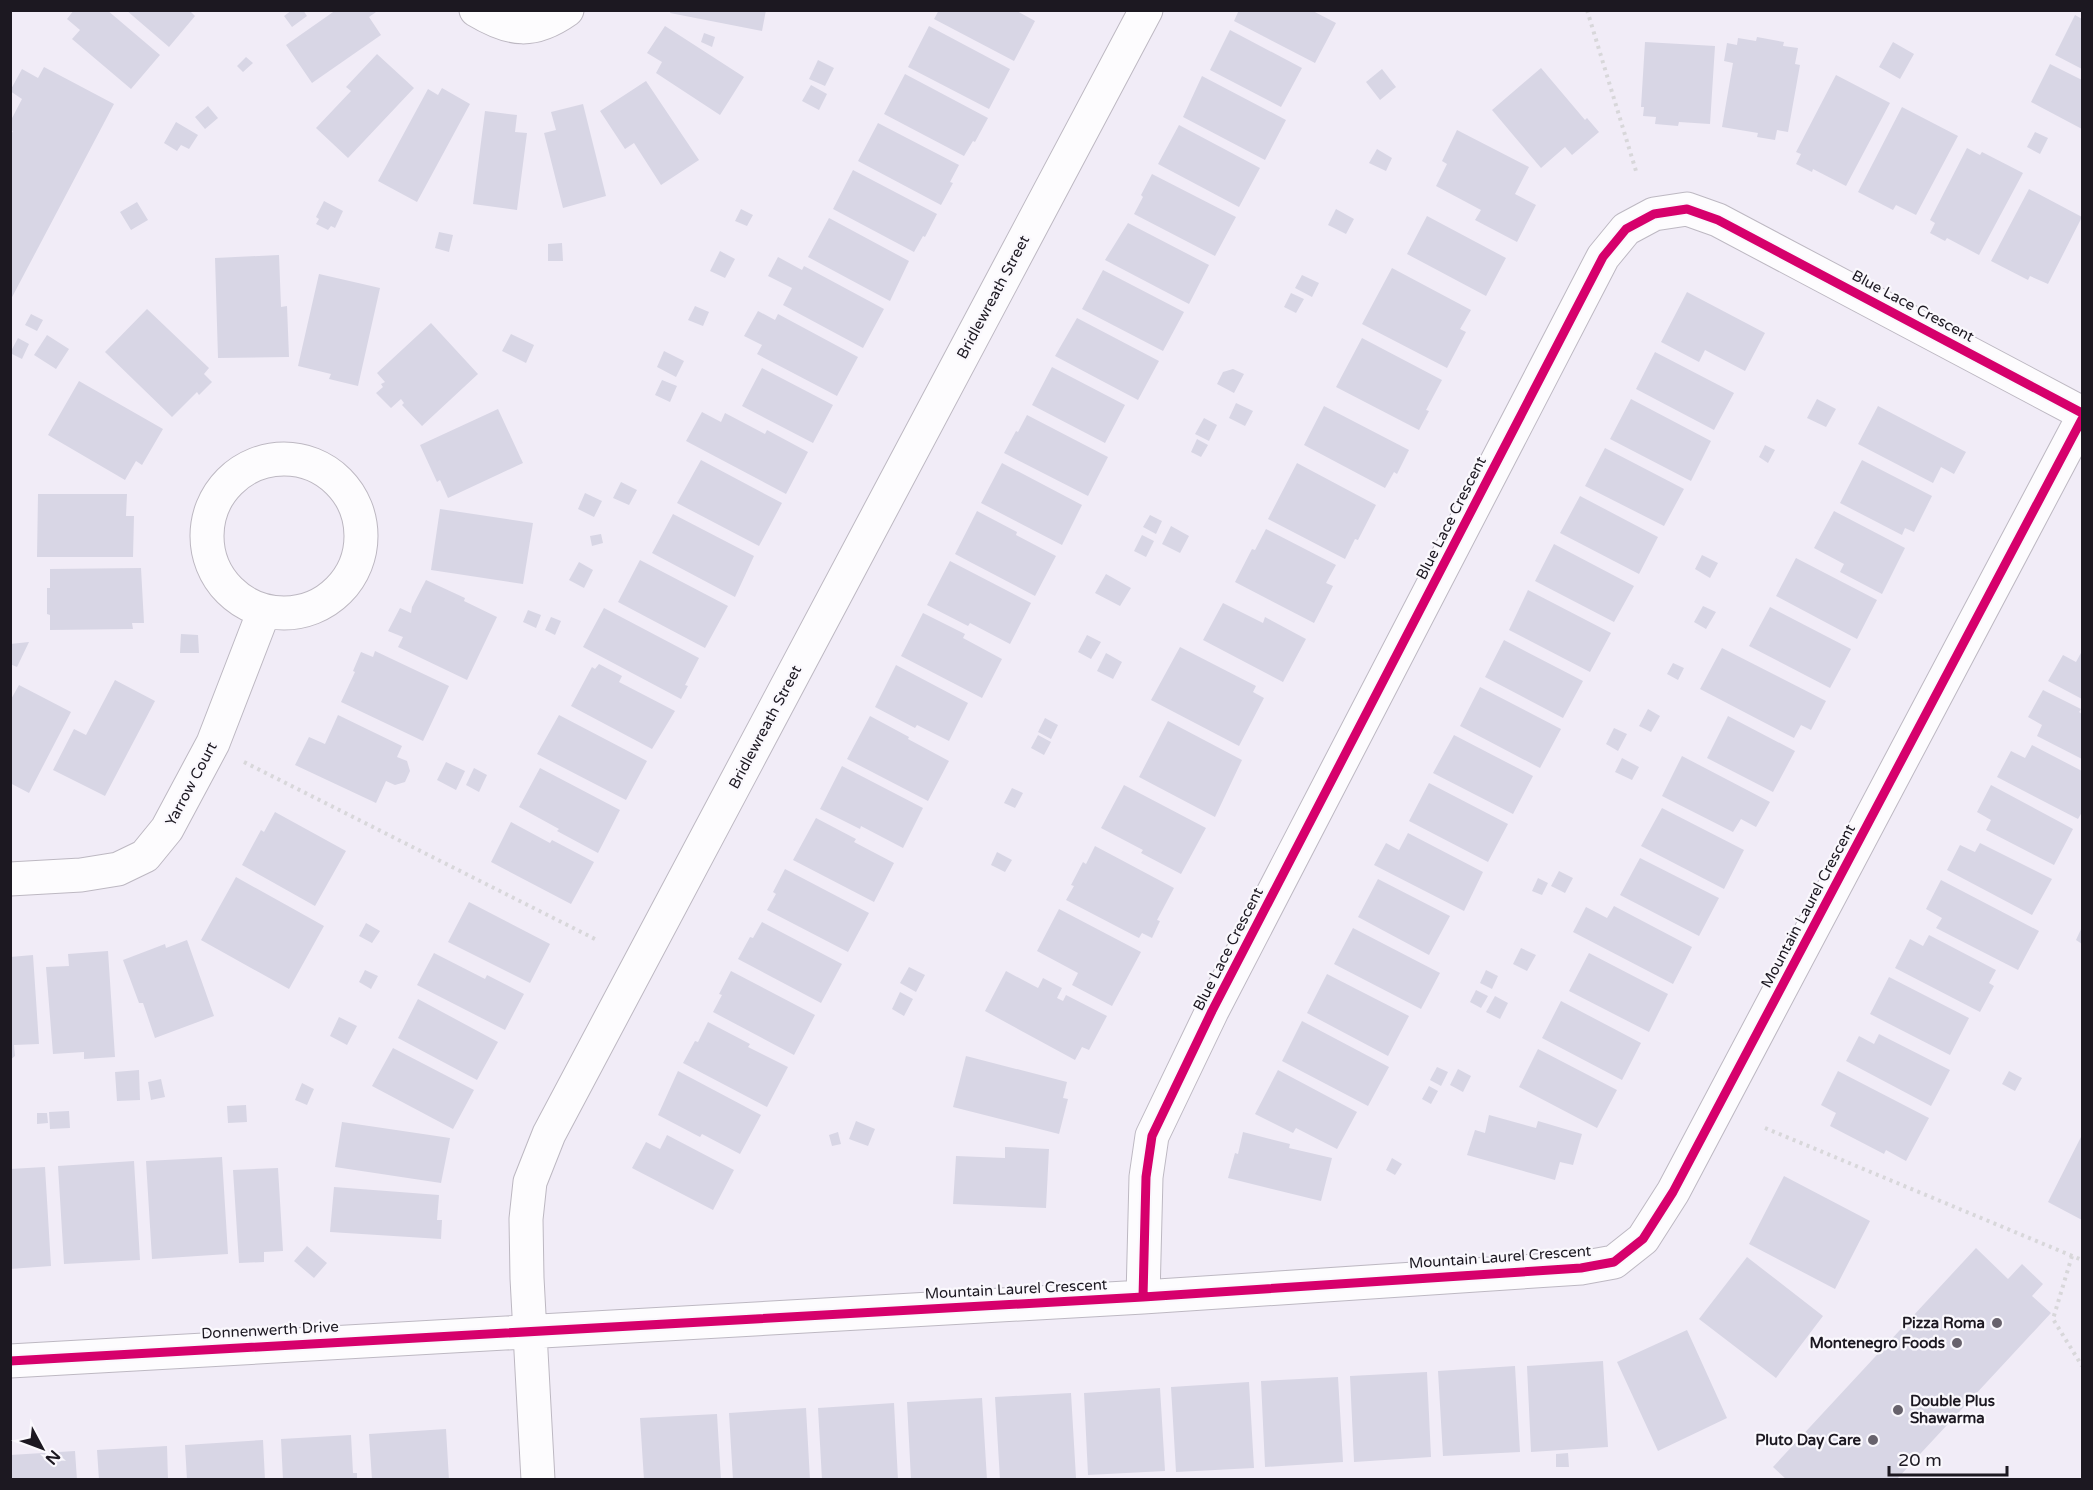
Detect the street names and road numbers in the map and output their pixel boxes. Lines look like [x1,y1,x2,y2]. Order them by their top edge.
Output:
street label: Bridlewreath Street [953,232,1033,362]
street label: Blue Lace Crescent [1849,266,1977,346]
street label: Blue Lace Crescent [1412,453,1490,582]
street label: Bridlewreath Street [725,662,805,792]
street label: Yarrow Court [161,739,221,829]
street label: Mountain Laurel Crescent [1757,821,1859,991]
street label: Blue Lace Crescent [1189,884,1267,1013]
street label: Mountain Laurel Crescent [1408,1242,1592,1272]
street label: Mountain Laurel Crescent [924,1275,1108,1303]
street label: Donnenwerth Drive [201,1317,339,1343]

